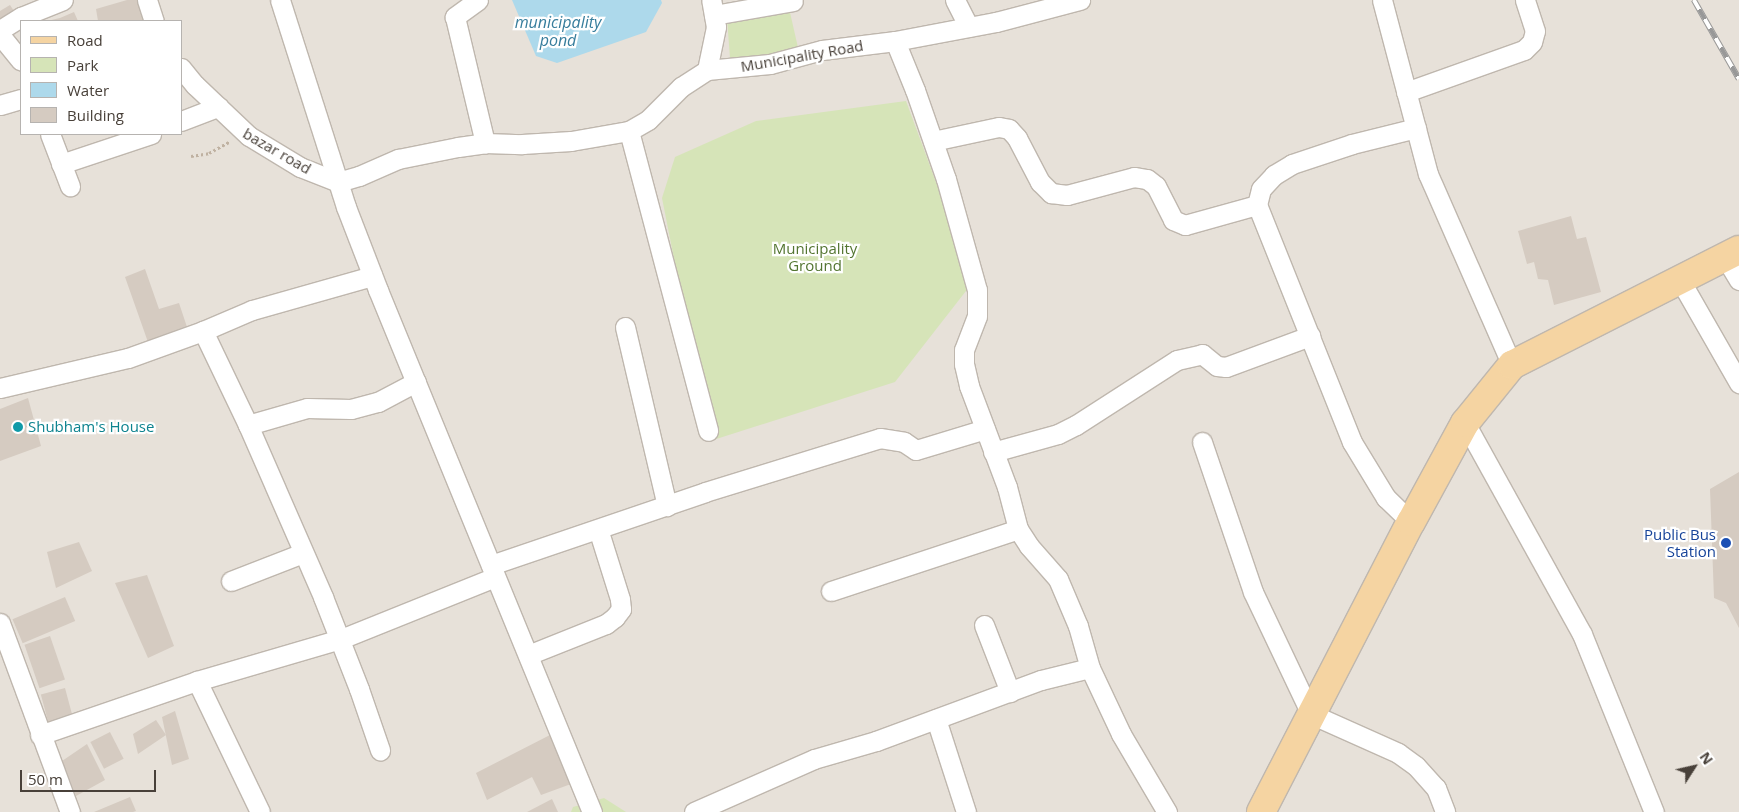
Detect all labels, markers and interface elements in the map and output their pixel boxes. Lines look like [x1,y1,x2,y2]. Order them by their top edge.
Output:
water label: municipality pond [515,12,601,50]
legend [20,20,182,135]
text: Road [67,30,103,50]
street label: Municipality Road [739,36,865,76]
text: Park [67,55,98,75]
text: Water [67,80,109,100]
text: Building [67,105,124,125]
street label: bazar road [240,124,314,178]
park label: Municipality Ground [773,239,857,274]
place label: Shubham's House [28,418,154,436]
marker: Shubham's House [12,421,24,433]
place label: Public Bus Station [1644,525,1716,560]
marker: Public Bus Station [1720,537,1732,549]
north arrow [1669,742,1719,792]
text: N [1696,748,1718,768]
scale bar [22,760,159,792]
text: 50 m [28,769,63,789]

